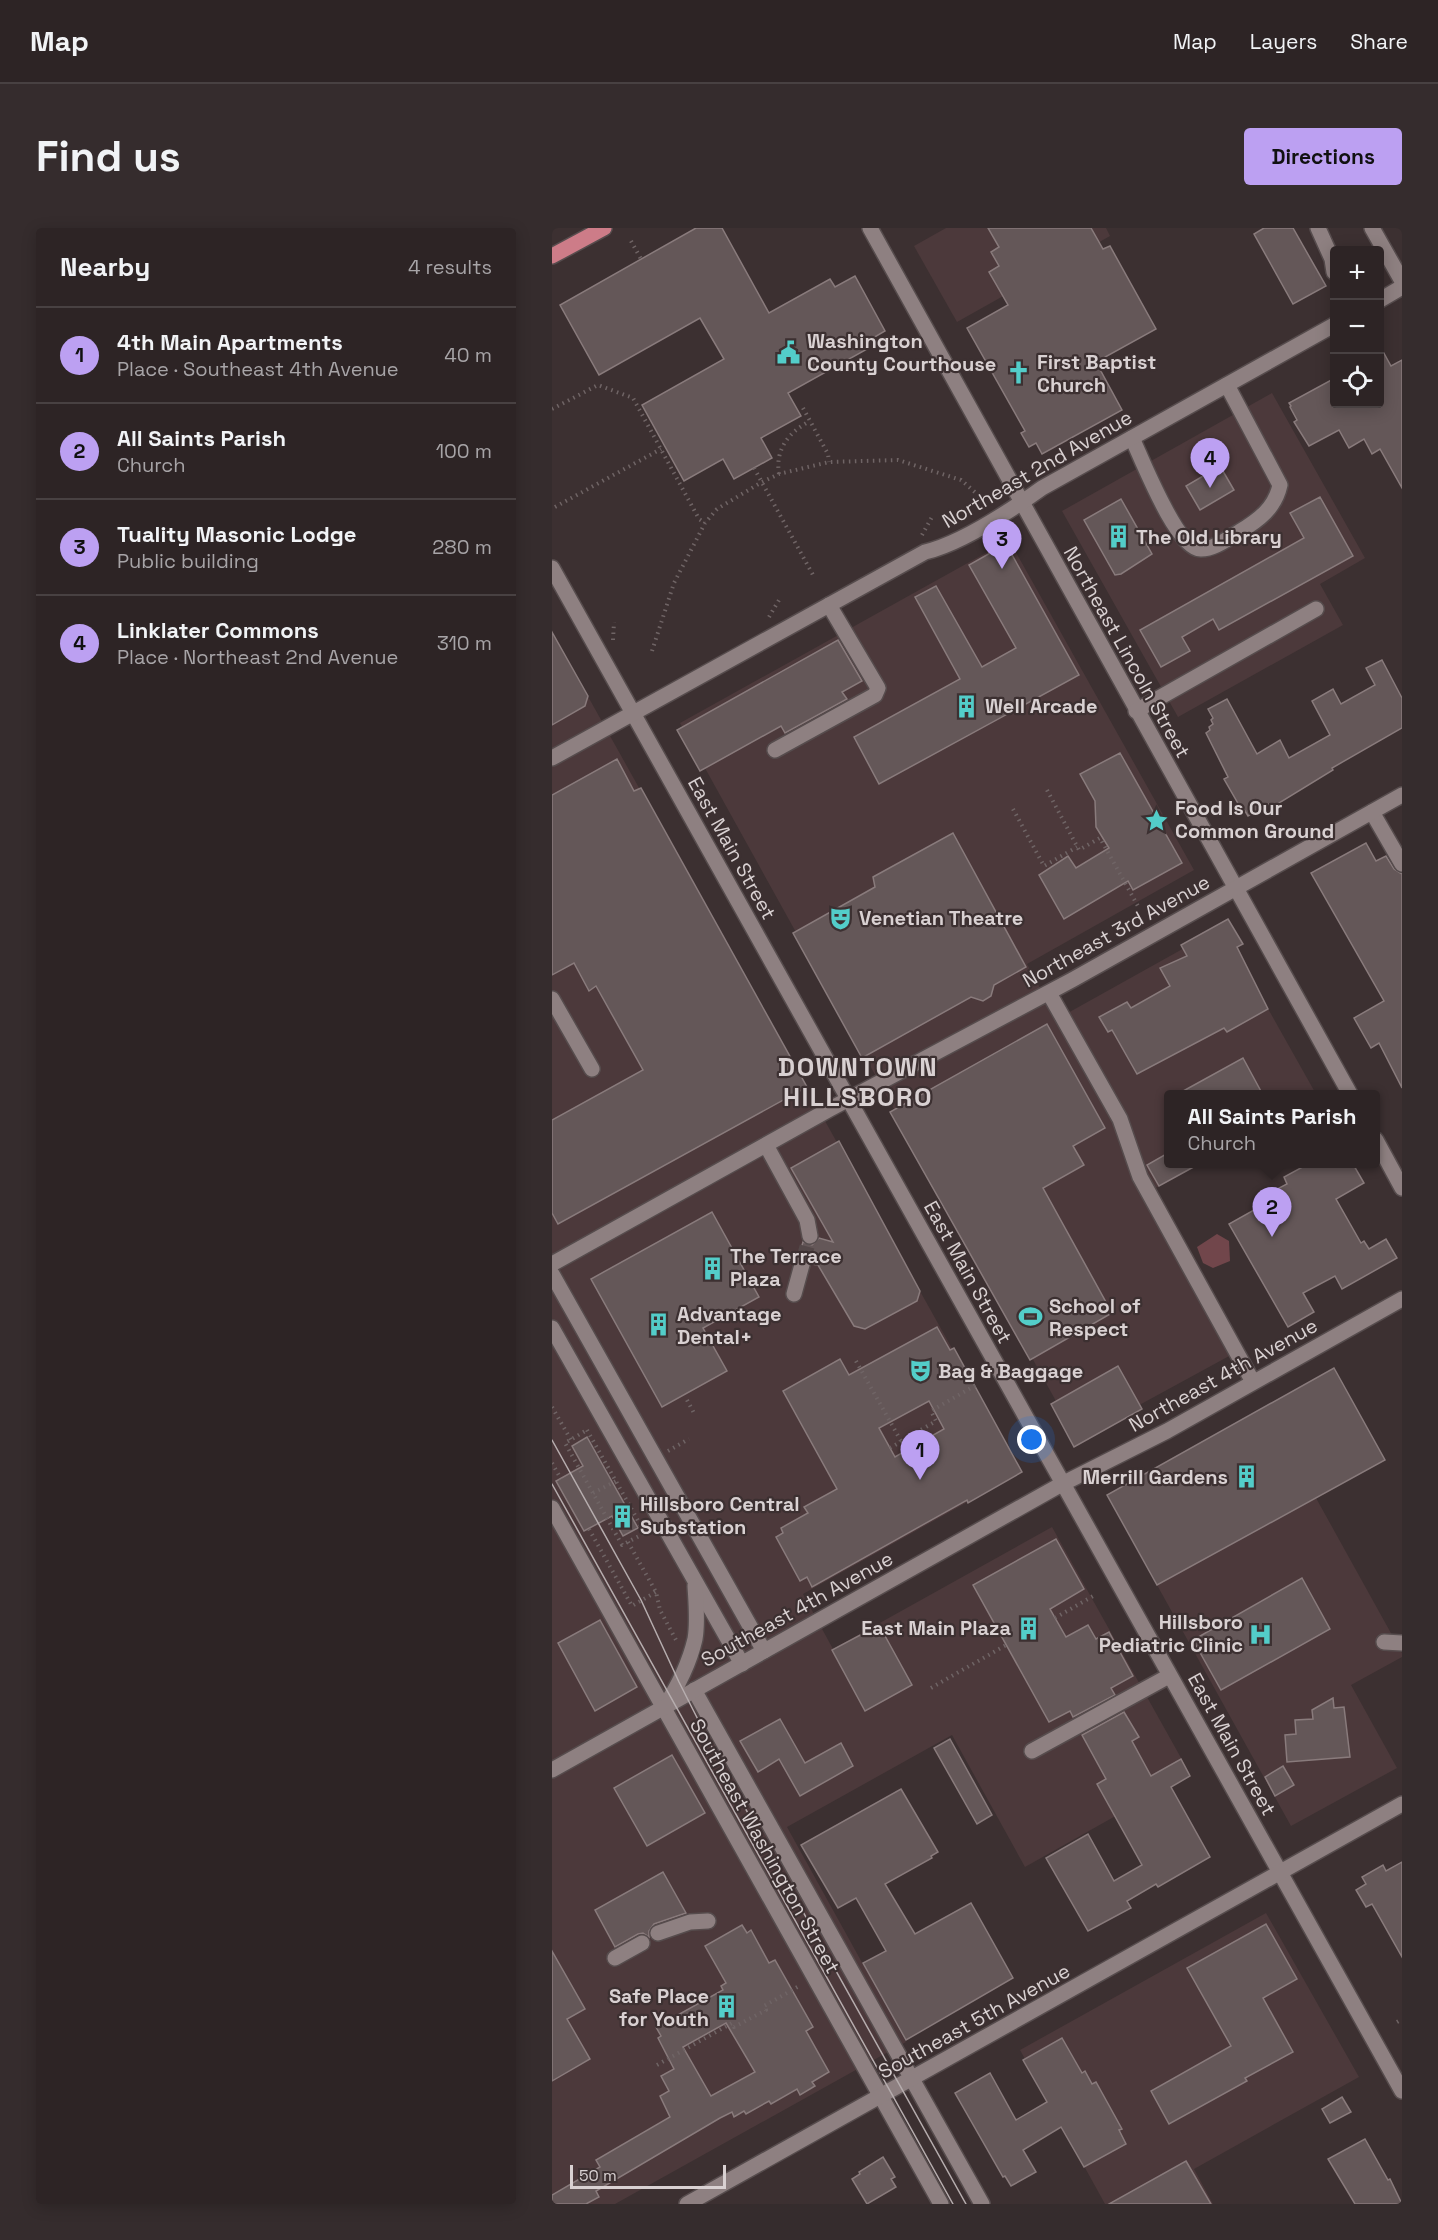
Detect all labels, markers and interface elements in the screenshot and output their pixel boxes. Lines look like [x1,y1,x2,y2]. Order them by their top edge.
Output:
text: Map [30,23,89,59]
text: Map [1173,28,1217,55]
text: Layers [1250,28,1317,55]
text: Share [1350,28,1408,55]
button: Directions [1244,128,1402,185]
text: Find us [36,130,181,183]
map controls [1330,246,1384,408]
button: + [1330,246,1384,300]
text: Nearby [60,250,150,284]
text: 4 results [408,254,492,280]
button: − [1330,300,1384,354]
text: 4th Main Apartments [117,328,343,356]
place label: Washington County Courthouse [807,328,996,377]
public building icon: Washington County Courthouse [776,340,802,366]
text: 1 [75,342,84,368]
text: 40 m [444,342,492,368]
place label: First Baptist Church [1037,349,1156,398]
button: locate [1330,354,1384,408]
text: Place · Southeast 4th Avenue [117,356,399,382]
church icon: First Baptist Church [1006,360,1032,386]
street label: Northeast 2nd Avenue [937,404,1137,534]
text: All Saints Parish [117,424,286,452]
text: 2 [74,438,85,464]
text: 100 m [436,438,492,464]
pin: 4 [1190,438,1230,488]
text: Church [117,452,186,478]
text: Tuality Masonic Lodge [117,520,357,548]
pin: 3 [982,520,1022,569]
building icon: The Old Library [1105,524,1131,550]
place label: The Old Library [1136,524,1282,550]
text: 3 [73,534,86,560]
text: 280 m [432,534,492,560]
street label: Northeast Lincoln Street [1058,541,1196,763]
text: Public building [117,548,259,574]
text: Linklater Commons [117,616,319,644]
text: 4 [73,630,86,656]
text: 310 m [437,630,492,656]
text: Place · Northeast 2nd Avenue [117,644,398,670]
building icon: Well Arcade [954,693,980,719]
place label: Well Arcade [985,693,1097,719]
street label: East Main Street [682,772,782,924]
place label: Food Is Our Common Ground [1175,795,1334,844]
place icon: Food Is Our Common Ground [1144,807,1170,833]
street label: Northeast 3rd Avenue [1018,869,1214,993]
theatre icon: Venetian Theatre [828,905,854,931]
place label: Venetian Theatre [859,905,1023,931]
district label: DOWNTOWN HILLSBORO [778,1050,938,1114]
popup [1164,1090,1380,1168]
text: All Saints Parish [1188,1102,1356,1130]
text: Church [1188,1130,1256,1156]
pin: 2 [1252,1188,1292,1237]
street label: East Main Street [918,1196,1018,1348]
place label: The Terrace Plaza [730,1243,842,1292]
building icon: The Terrace Plaza [699,1255,725,1281]
place label: School of Respect [1049,1293,1141,1342]
place label: Advantage Dental+ [677,1301,782,1350]
sports icon: School of Respect [1018,1304,1044,1330]
building icon: Advantage Dental+ [646,1312,672,1338]
street label: Northeast 4th Avenue [1124,1312,1322,1438]
theatre icon: Bag & Baggage [907,1358,933,1384]
place label: Bag & Baggage [938,1358,1083,1384]
your location [1017,1425,1046,1454]
pin: 1 [900,1430,940,1480]
place label: Merrill Gardens [1082,1464,1228,1490]
building icon: Merrill Gardens [1233,1464,1259,1490]
place label: Hillsboro Central Substation [640,1491,800,1540]
building icon: Hillsboro Central Substation [609,1503,635,1529]
street label: Southeast 4th Avenue [696,1545,898,1673]
place label: Hillsboro Pediatric Clinic [1099,1609,1243,1658]
place label: East Main Plaza [861,1615,1011,1641]
building icon: East Main Plaza [1016,1615,1042,1641]
hospital icon: Hillsboro Pediatric Clinic [1248,1621,1274,1647]
street label: East Main Street [1182,1668,1282,1820]
street label: Southeast Washington Street [684,1714,846,1978]
street label: Southeast 5th Avenue [874,1957,1074,2085]
place label: Safe Place for Youth [609,1983,709,2032]
building icon: Safe Place for Youth [714,1994,740,2020]
scale bar [570,2162,726,2190]
text: 50 m [579,2165,617,2186]

